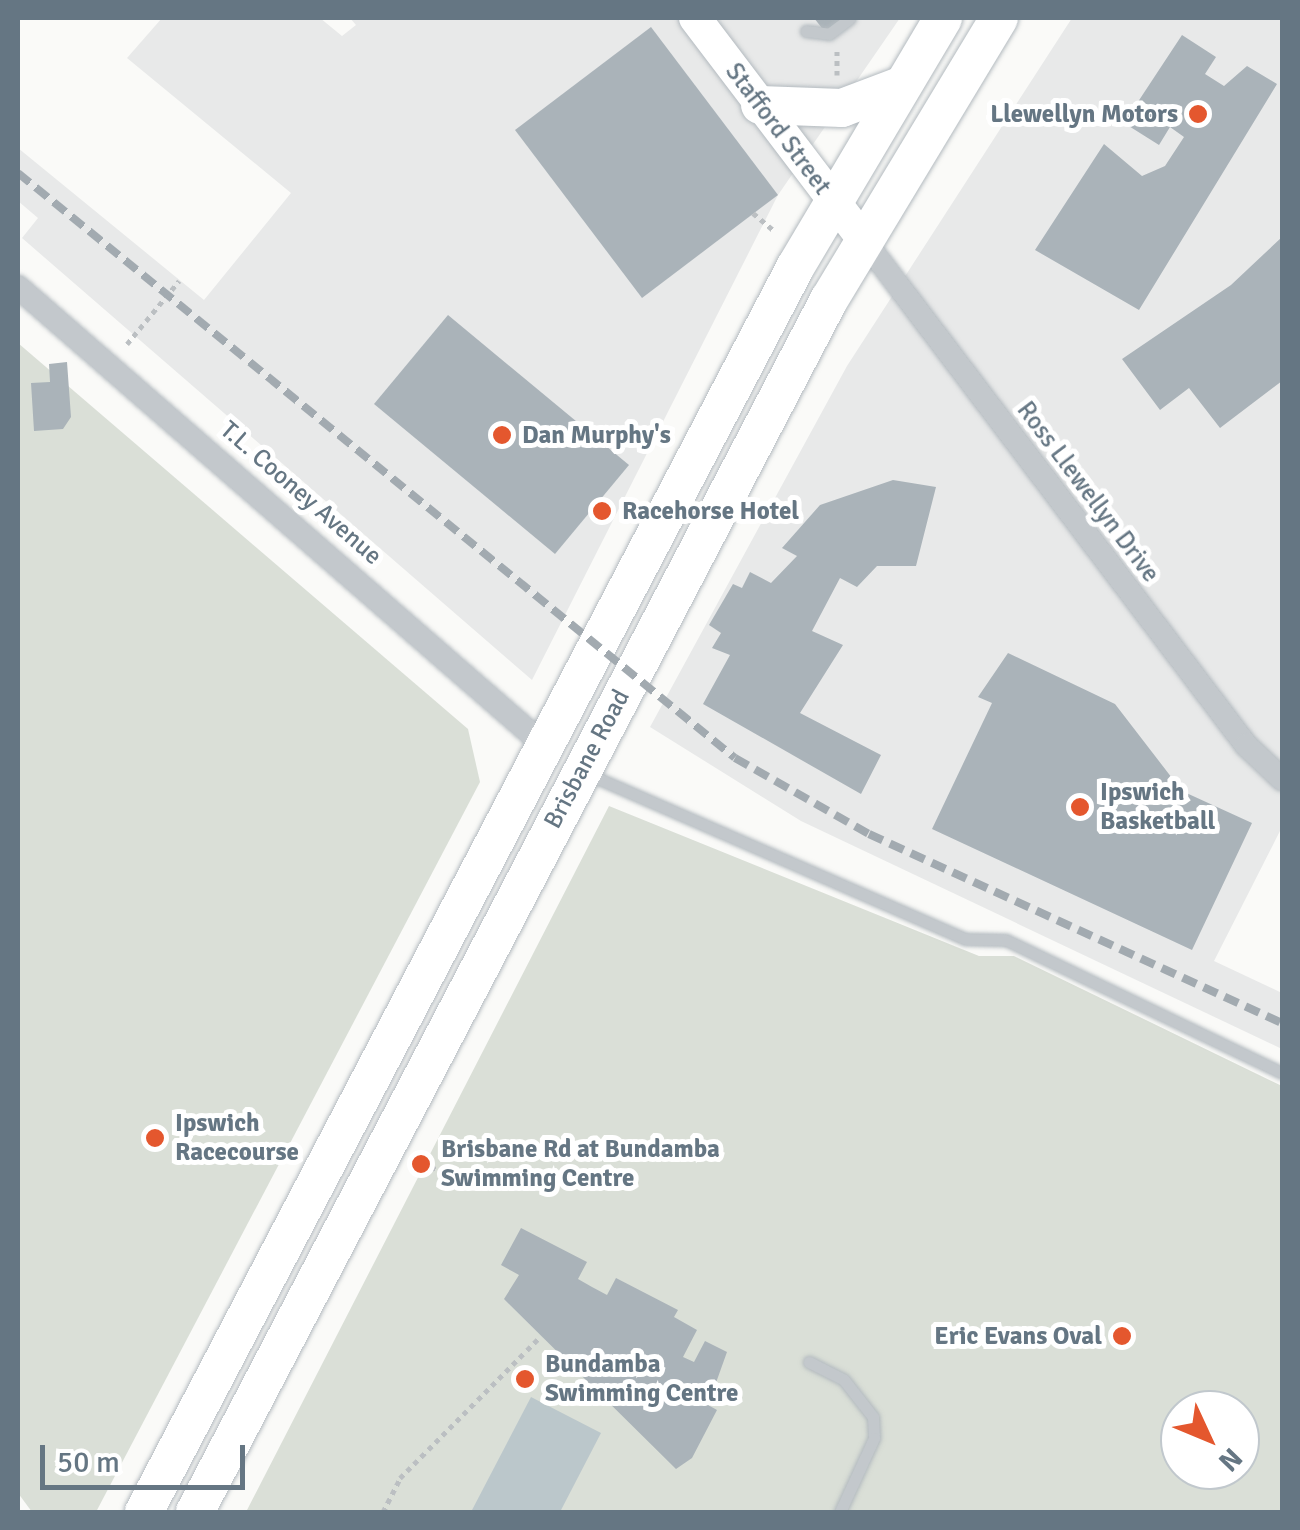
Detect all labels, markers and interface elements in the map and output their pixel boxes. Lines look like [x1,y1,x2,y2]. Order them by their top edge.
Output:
street label: Stafford Street [719,57,837,201]
place label: Llewellyn Motors [990,99,1178,129]
marker: Llewellyn Motors [1187,103,1209,125]
street label: Ross Llewellyn Drive [1010,396,1166,588]
street label: T.L. Cooney Avenue [214,415,388,571]
place label: Dan Murphy's [522,420,671,450]
marker: Dan Murphy's [491,424,513,446]
place label: Racehorse Hotel [622,496,799,526]
marker: Racehorse Hotel [591,500,613,522]
street label: Brisbane Road [538,684,636,834]
place label: Ipswich Basketball [1100,778,1215,837]
marker: Ipswich Basketball [1069,796,1091,818]
place label: Ipswich Racecourse [175,1109,299,1168]
marker: Ipswich Racecourse [144,1127,166,1149]
place label: Brisbane Rd at Bundamba Swimming Centre [441,1135,720,1194]
marker: Brisbane Rd at Bundamba Swimming Centre [410,1153,432,1175]
place label: Eric Evans Oval [934,1321,1102,1351]
marker: Eric Evans Oval [1111,1325,1133,1347]
place label: Bundamba Swimming Centre [545,1350,738,1409]
marker: Bundamba Swimming Centre [514,1368,536,1390]
north arrow [1160,1390,1260,1490]
scale bar [45,1425,250,1487]
text: N [1211,1441,1249,1478]
text: 50 m [57,1444,120,1481]

